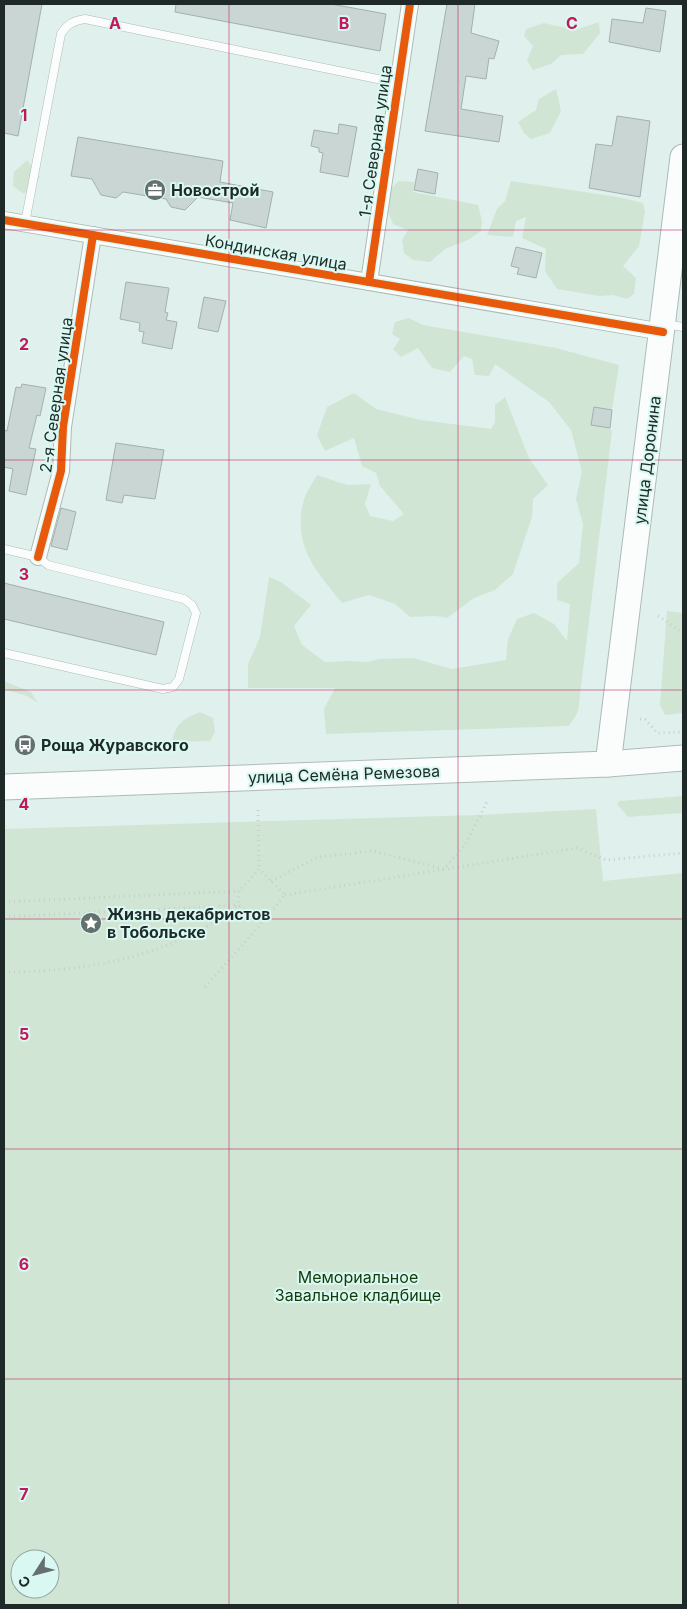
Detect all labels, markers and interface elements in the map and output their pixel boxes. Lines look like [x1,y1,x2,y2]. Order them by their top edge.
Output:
text: A [109,13,121,33]
text: B [339,13,349,33]
text: C [566,13,578,33]
street label: 1-я Северная улица [354,64,396,218]
text: 1 [21,105,27,125]
office icon: Новострой [143,178,167,202]
place label: Новострой [171,180,259,200]
street label: Кондинская улица [203,230,349,274]
street label: 2-я Северная улица [35,316,77,474]
text: 2 [19,334,29,354]
street label: улица Доронина [629,395,665,525]
text: 3 [19,564,29,584]
bus stop icon: Роща Журавского [13,733,37,757]
place label: Роща Журавского [41,735,189,755]
street label: улица Семёна Ремезова [248,761,440,787]
text: 4 [19,794,30,814]
place label: Жизнь декабристов в Тобольске [107,904,270,942]
place icon: Жизнь декабристов в Тобольске [79,911,103,935]
text: 5 [19,1024,29,1044]
text: 6 [19,1254,29,1274]
park label: Мемориальное Завальное кладбище [275,1267,441,1305]
text: 7 [19,1484,29,1504]
north arrow [10,1549,60,1599]
text: С [14,1573,34,1591]

